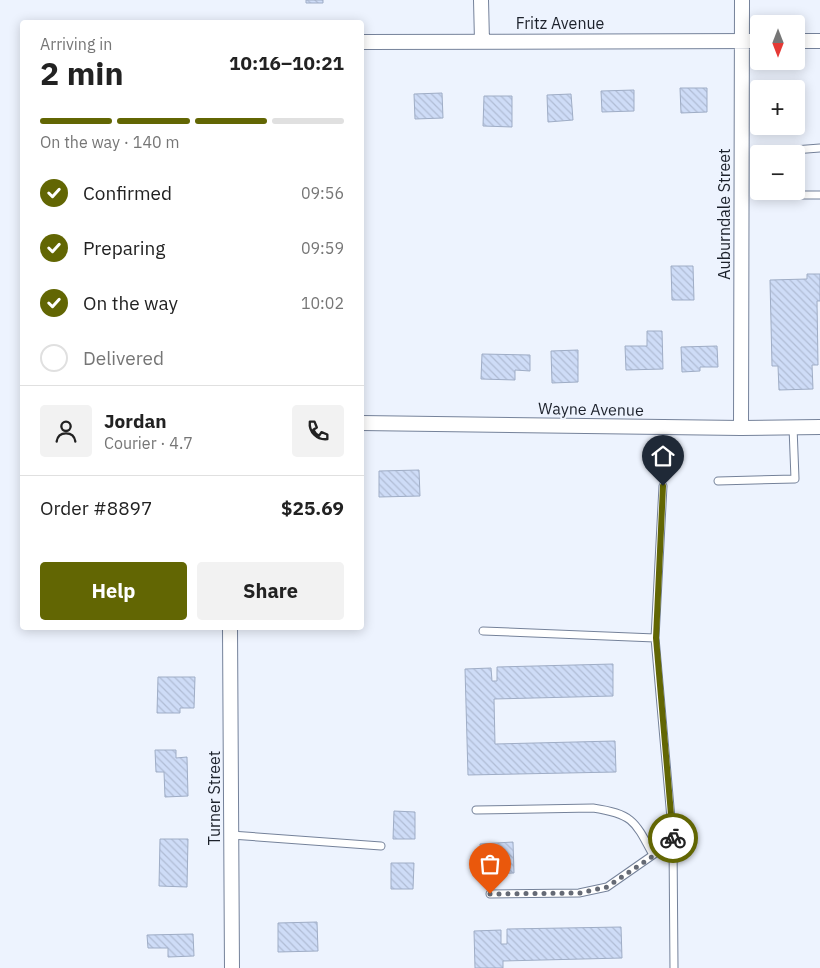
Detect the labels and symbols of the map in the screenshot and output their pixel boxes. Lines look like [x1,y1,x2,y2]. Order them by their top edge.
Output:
street label: Fritz Avenue [516,13,605,33]
north arrow [750,15,805,70]
street label: Auburndale Street [714,148,734,280]
street label: Wayne Avenue [538,398,644,420]
pin [642,435,684,486]
street label: Turner Street [204,751,224,845]
courier [648,813,698,863]
pin [469,843,511,894]

